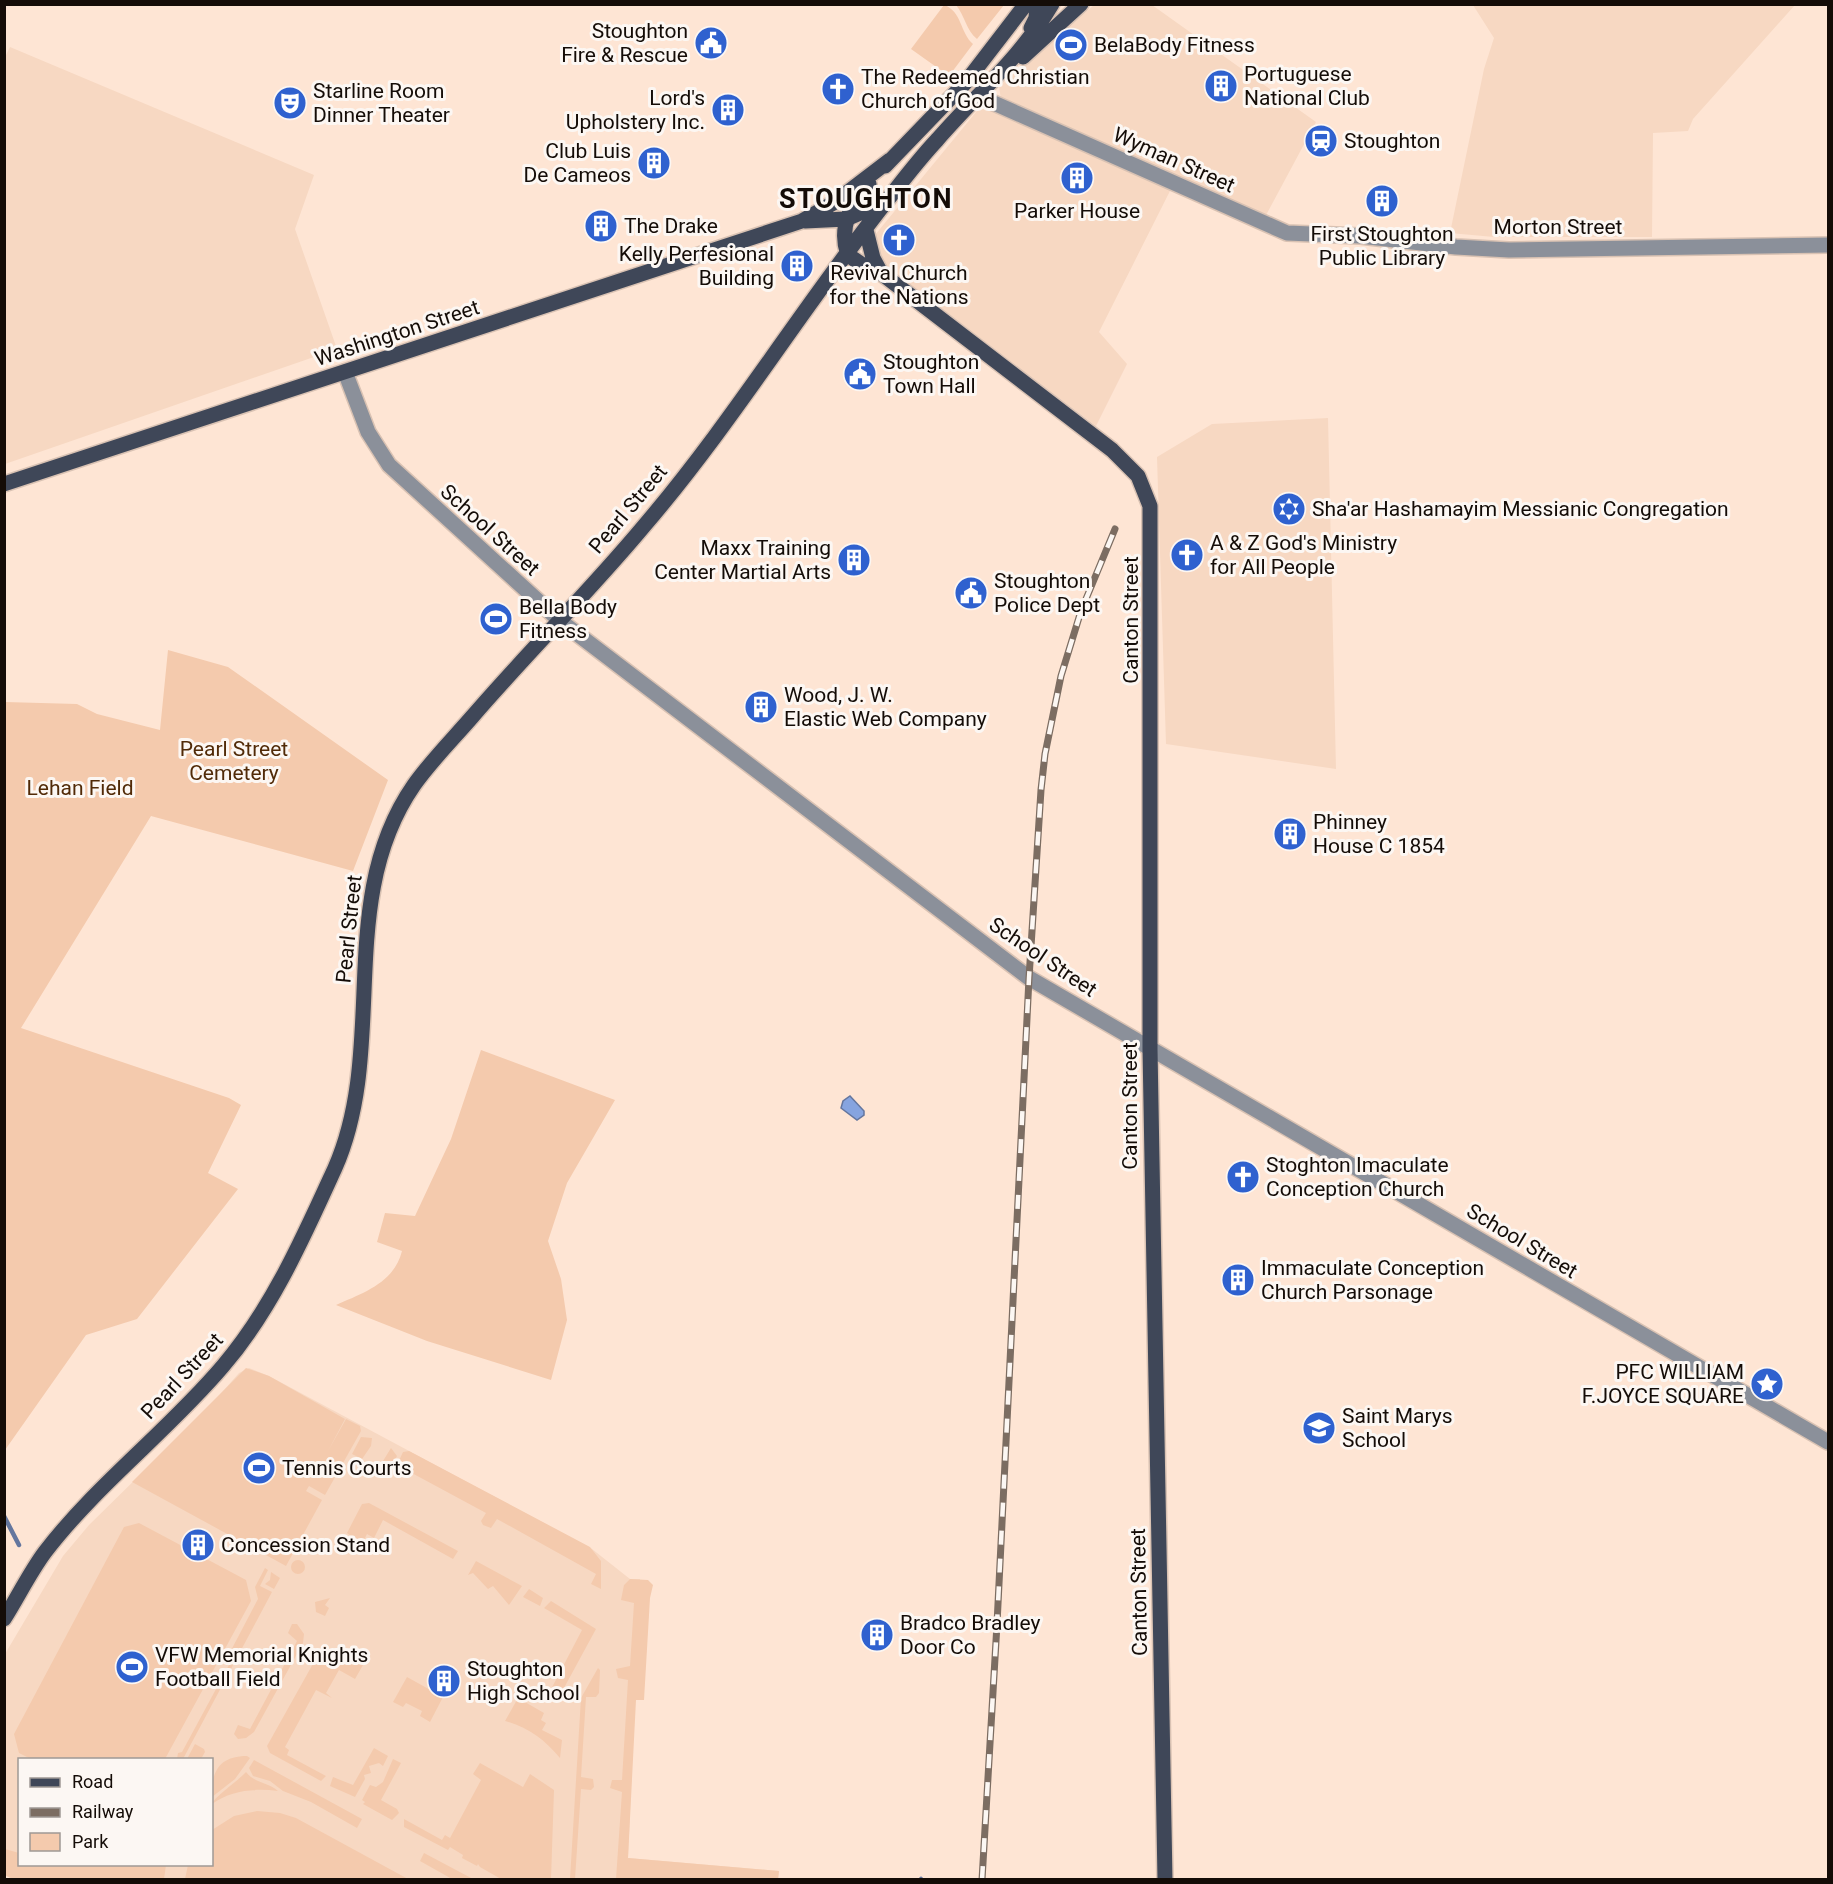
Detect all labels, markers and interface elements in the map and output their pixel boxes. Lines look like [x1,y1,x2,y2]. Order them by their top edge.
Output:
place label: Stoughton Fire & Rescue [561,19,688,67]
public building icon: Stoughton Fire & Rescue [693,25,729,61]
sports icon: BelaBody Fitness [1053,27,1089,63]
place label: BelaBody Fitness [1094,33,1255,57]
place label: Portuguese National Club [1244,62,1370,110]
place label: The Redeemed Christian Church of God [861,65,1090,113]
building icon: Portuguese National Club [1203,68,1239,104]
church icon: The Redeemed Christian Church of God [820,71,856,107]
place label: Starline Room Dinner Theater [313,79,450,127]
theatre icon: Starline Room Dinner Theater [272,85,308,121]
place label: Lord's Upholstery Inc. [566,86,705,134]
building icon: Lord's Upholstery Inc. [710,92,746,128]
street label: Wyman Street [1109,122,1239,198]
station icon: Stoughton [1303,123,1339,159]
place label: Stoughton [1344,129,1440,153]
place label: Club Luis De Cameos [523,139,631,187]
building icon: Club Luis De Cameos [636,145,672,181]
building icon: Parker House [1059,160,1095,196]
district label: STOUGHTON [779,183,953,215]
building icon: First Stoughton Public Library [1364,183,1400,219]
place label: Parker House [1014,199,1140,223]
building icon: The Drake [583,208,619,244]
place label: The Drake [624,214,718,238]
street label: Morton Street [1494,215,1623,239]
church icon: Revival Church for the Nations [881,222,917,258]
place label: First Stoughton Public Library [1310,222,1454,270]
place label: Kelly Perfesional Building [619,242,774,290]
building icon: Kelly Perfesional Building [779,248,815,284]
place label: Revival Church for the Nations [829,261,969,309]
street label: Washington Street [312,295,482,371]
place label: Stoughton Town Hall [883,350,979,398]
public building icon: Stoughton Town Hall [842,356,878,392]
street label: Pearl Street [584,460,672,558]
street label: School Street [436,479,544,581]
synagogue icon: Sha'ar Hashamayim Messianic Congregation [1271,491,1307,527]
place label: Sha'ar Hashamayim Messianic Congregation [1312,497,1729,521]
place label: A & Z God's Ministry for All People [1210,531,1397,579]
place label: Maxx Training Center Martial Arts [654,536,831,584]
church icon: A & Z God's Ministry for All People [1169,537,1205,573]
building icon: Maxx Training Center Martial Arts [836,542,872,578]
street label: Canton Street [1119,556,1143,684]
place label: Stoughton Police Dept [994,569,1100,617]
public building icon: Stoughton Police Dept [953,575,989,611]
place label: Bella Body Fitness [519,595,617,643]
sports icon: Bella Body Fitness [478,601,514,637]
place label: Wood, J. W. Elastic Web Company [784,683,987,731]
building icon: Wood, J. W. Elastic Web Company [743,689,779,725]
park label: Pearl Street Cemetery [180,737,288,785]
park label: Lehan Field [26,776,134,800]
place label: Phinney House C 1854 [1313,810,1445,858]
building icon: Phinney House C 1854 [1272,816,1308,852]
street label: Pearl Street [331,874,367,984]
street label: School Street [985,912,1102,1002]
street label: Canton Street [1118,1042,1142,1170]
place label: Stoghton Imaculate Conception Church [1266,1153,1449,1201]
church icon: Stoghton Imaculate Conception Church [1225,1159,1261,1195]
street label: School Street [1462,1199,1582,1283]
place label: Immaculate Conception Church Parsonage [1261,1256,1484,1304]
building icon: Immaculate Conception Church Parsonage [1220,1262,1256,1298]
street label: Pearl Street [136,1328,228,1424]
place label: PFC WILLIAM F.JOYCE SQUARE [1582,1360,1744,1408]
place icon: PFC WILLIAM F.JOYCE SQUARE [1749,1366,1785,1402]
place label: Saint Marys School [1342,1404,1453,1452]
school or university icon: Saint Marys School [1301,1410,1337,1446]
sports icon: Tennis Courts [241,1450,277,1486]
place label: Tennis Courts [282,1456,412,1480]
building icon: Concession Stand [180,1527,216,1563]
street label: Canton Street [1126,1528,1152,1656]
place label: Concession Stand [221,1533,390,1557]
place label: Bradco Bradley Door Co [900,1611,1040,1659]
building icon: Bradco Bradley Door Co [859,1617,895,1653]
place label: VFW Memorial Knights Football Field [155,1643,368,1691]
sports icon: VFW Memorial Knights Football Field [114,1649,150,1685]
place label: Stoughton High School [467,1657,580,1705]
building icon: Stoughton High School [426,1663,462,1699]
legend [18,1758,213,1866]
text: Road [72,1771,113,1792]
text: Railway [72,1801,134,1822]
text: Park [72,1831,109,1852]

